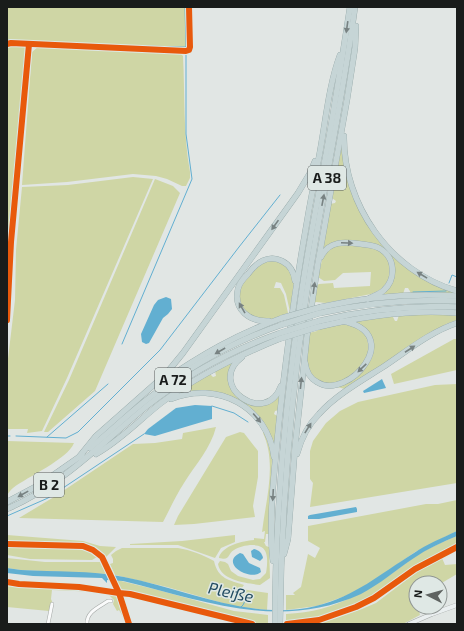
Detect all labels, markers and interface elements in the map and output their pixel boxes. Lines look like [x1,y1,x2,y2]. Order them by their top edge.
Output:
one-way arrow [344,21,350,33]
road number: A 38 [308,166,346,190]
one-way arrow [320,194,326,206]
one-way arrow [271,220,279,230]
one-way arrow [341,239,353,246]
one-way arrow [416,271,428,278]
one-way arrow [311,282,317,294]
one-way arrow [238,302,245,314]
one-way arrow [405,345,415,353]
one-way arrow [214,348,226,355]
one-way arrow [357,363,367,373]
road number: A 72 [155,368,191,392]
one-way arrow [298,377,305,390]
one-way arrow [252,413,261,424]
one-way arrow [305,422,312,434]
road number: B 2 [34,473,64,497]
one-way arrow [270,489,277,501]
one-way arrow [17,491,29,497]
north arrow [408,575,448,615]
water label: Pleiße [207,577,256,606]
text: N [411,589,424,599]

